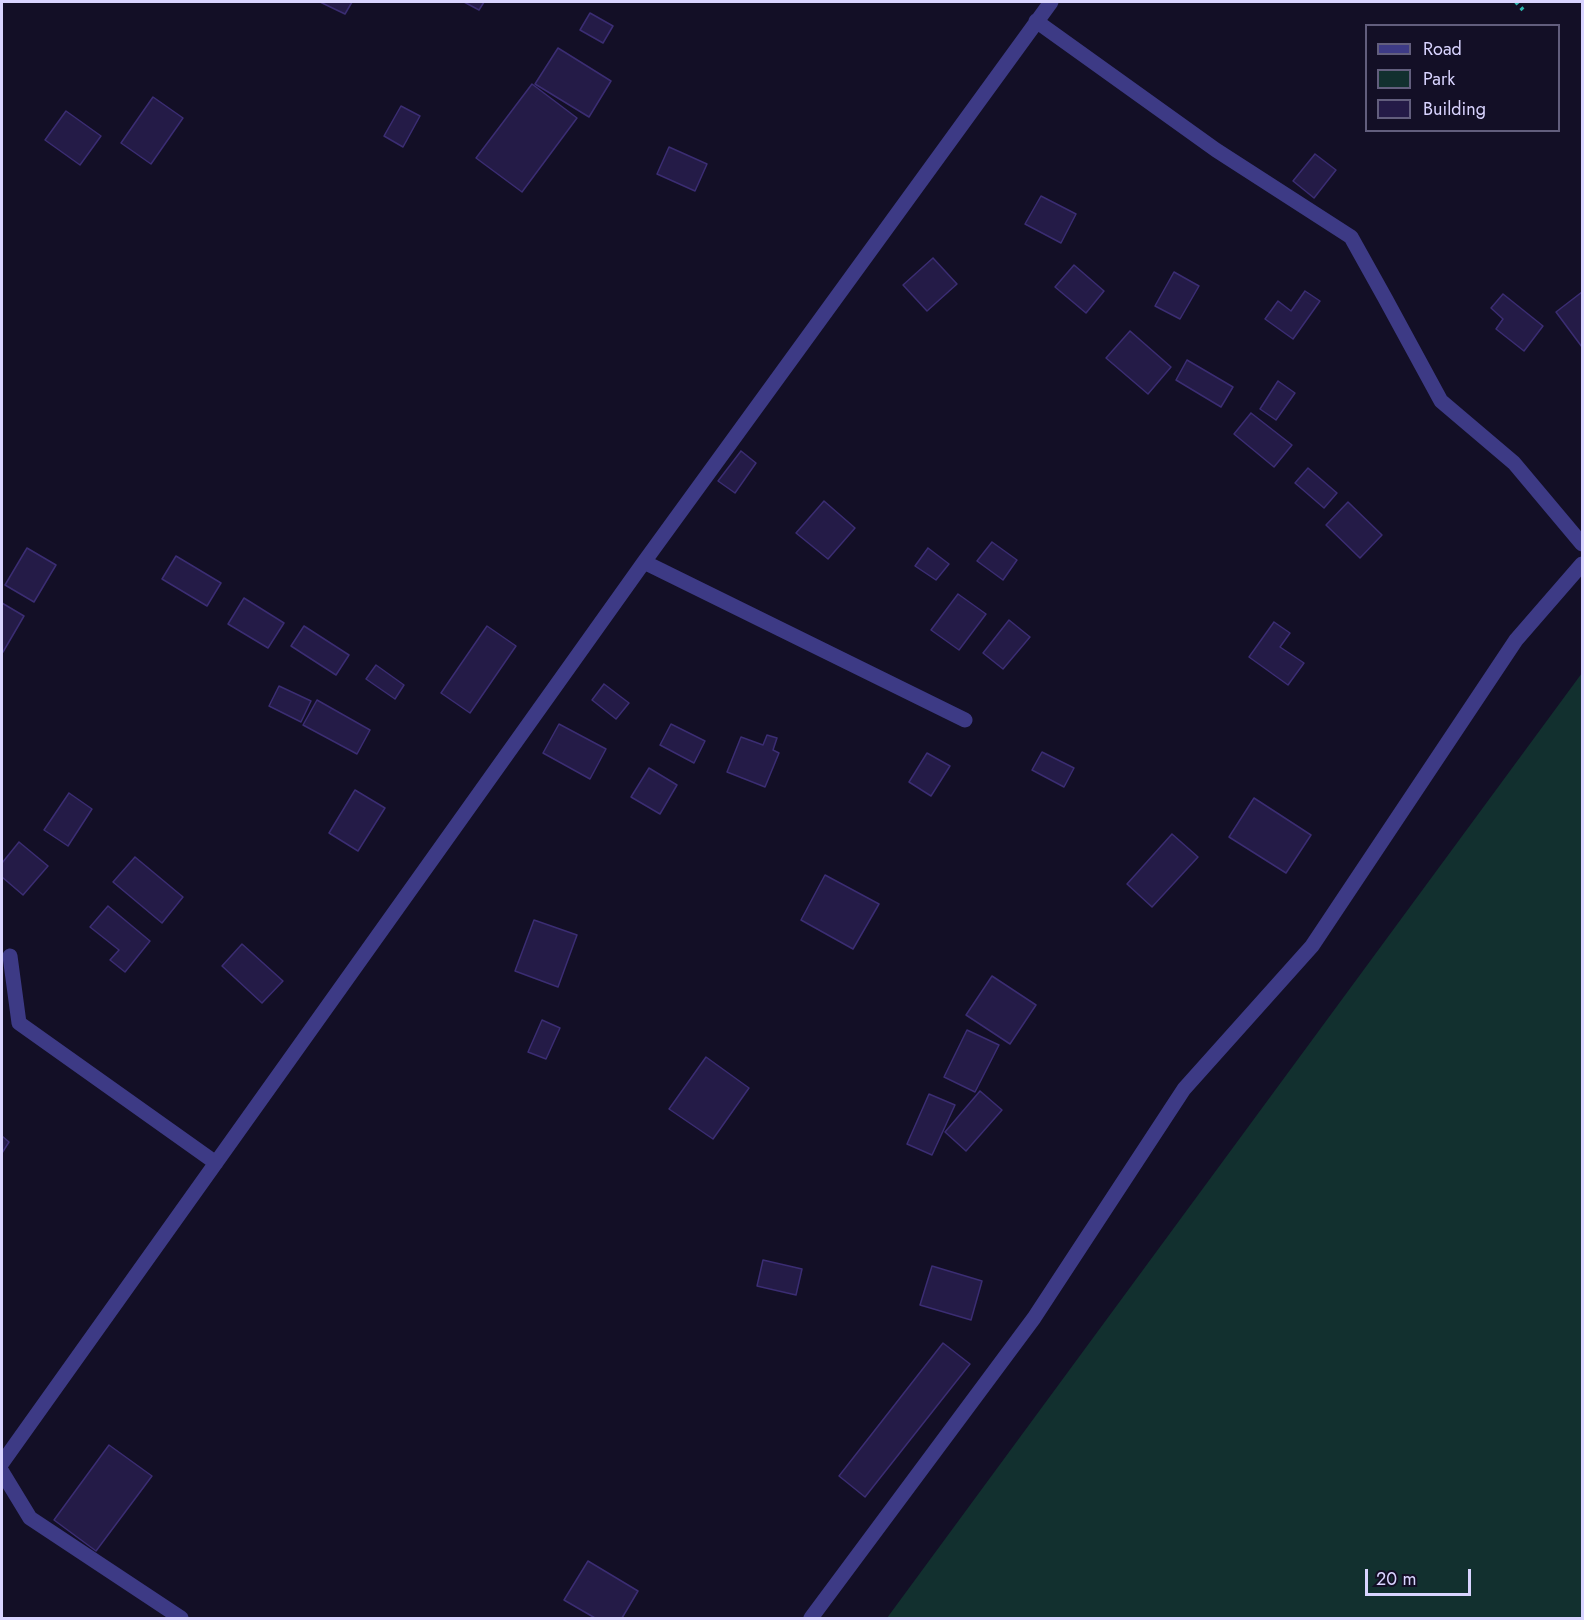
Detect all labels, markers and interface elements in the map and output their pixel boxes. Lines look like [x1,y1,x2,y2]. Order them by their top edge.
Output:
legend [1365,24,1560,132]
text: Road [1423,36,1462,62]
text: Park [1423,66,1455,92]
text: Building [1423,96,1486,122]
scale bar [1368,1557,1474,1595]
text: 20 m [1376,1566,1416,1592]

